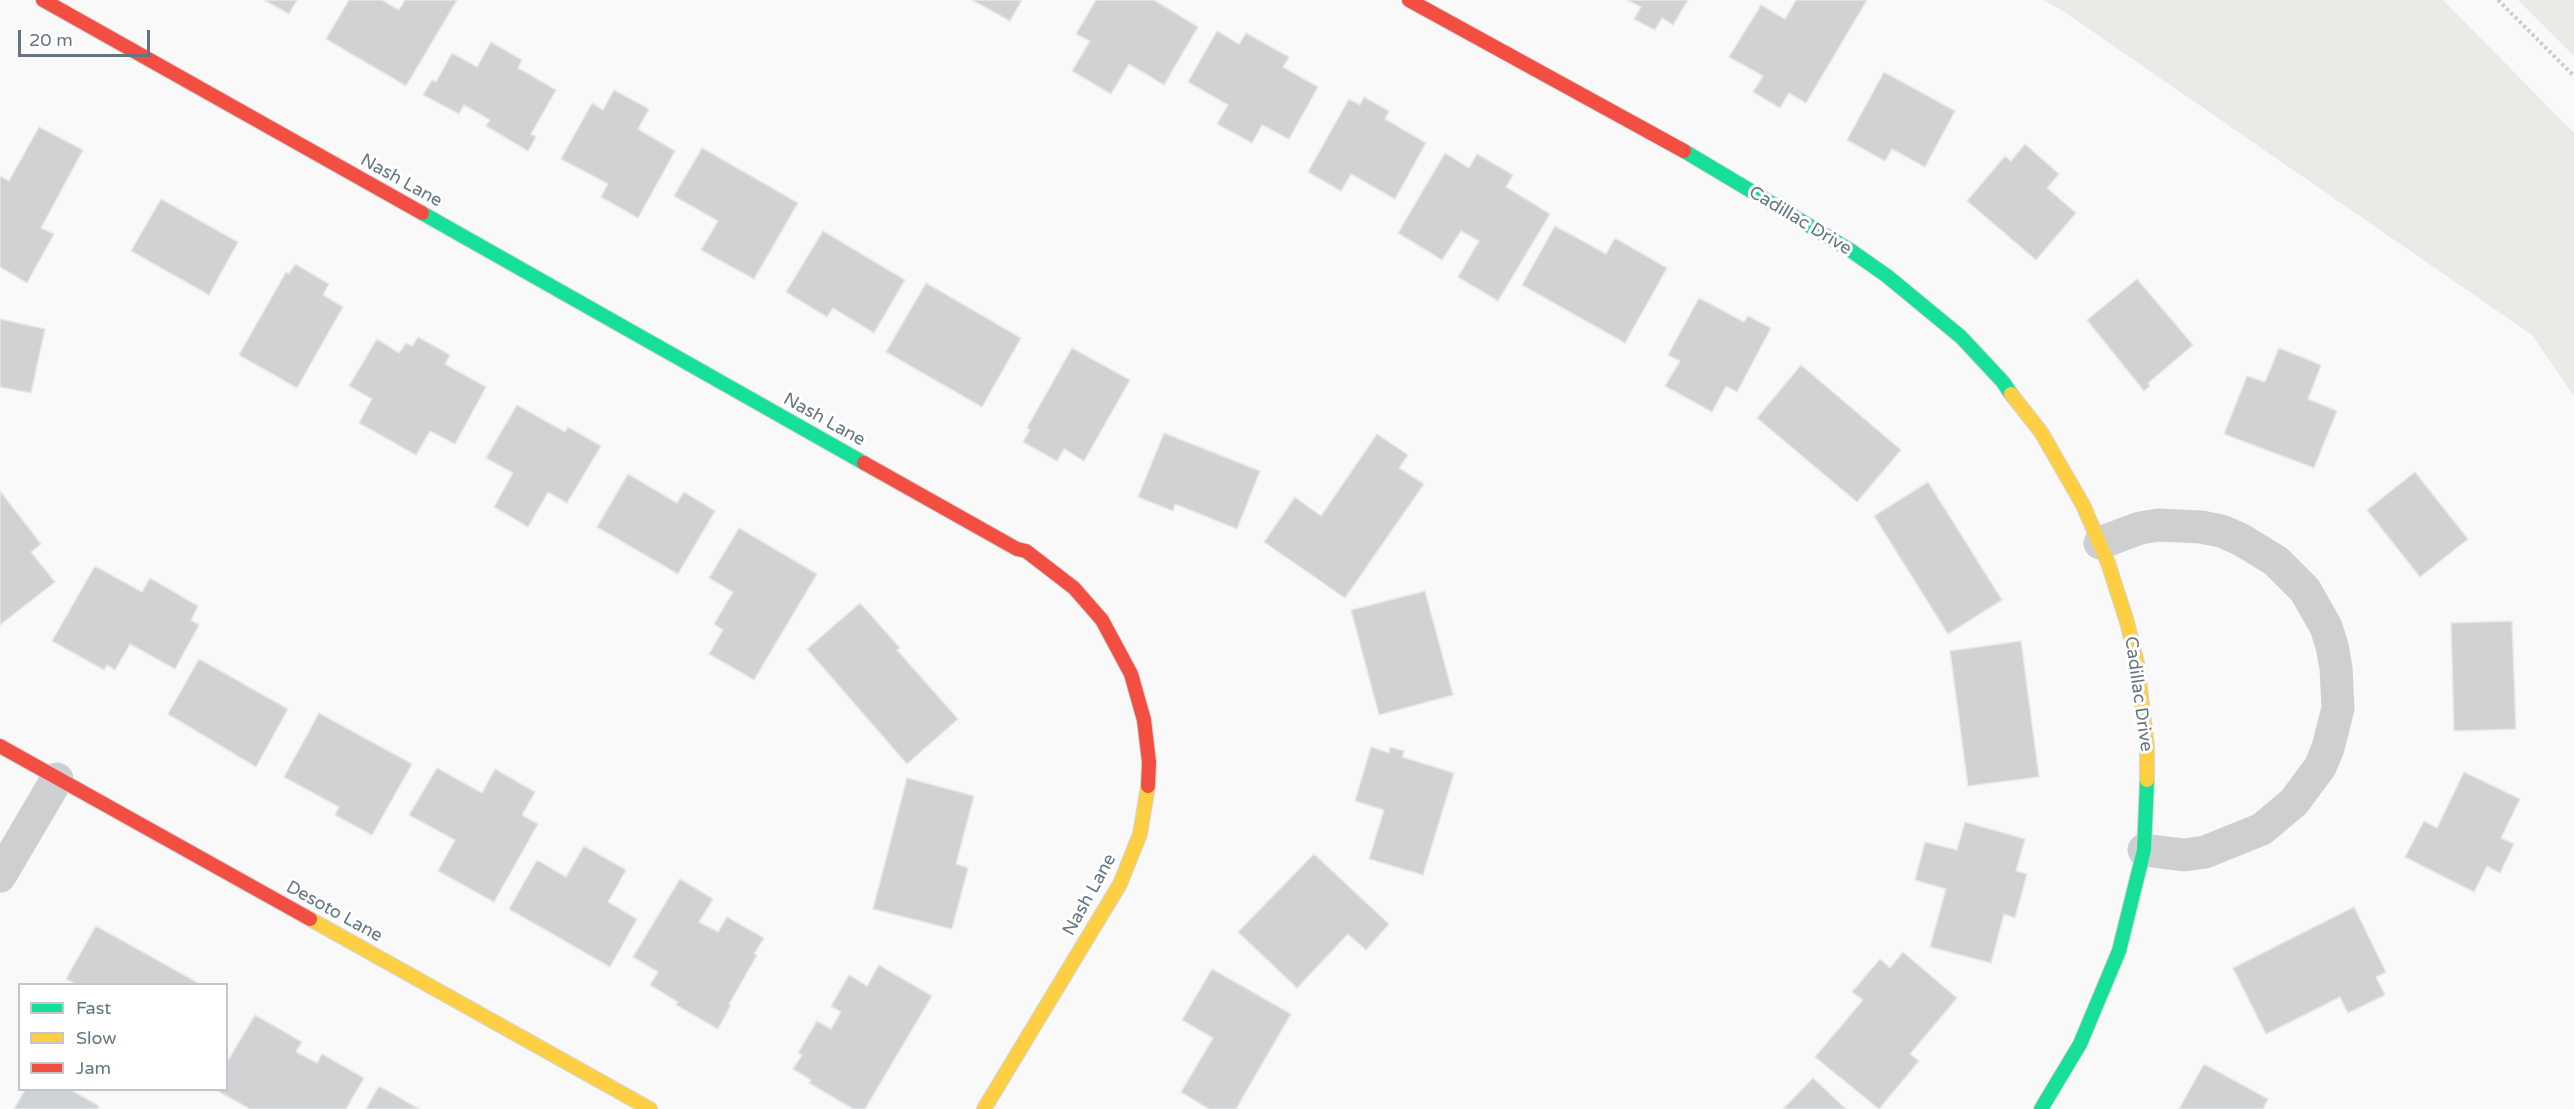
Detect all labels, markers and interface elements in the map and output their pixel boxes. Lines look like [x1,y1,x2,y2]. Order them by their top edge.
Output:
scale bar [21,18,153,56]
text: 20 m [29,29,73,51]
street label: Nash Lane [356,150,446,212]
street label: Cadillac Drive [1745,182,1855,260]
street label: Nash Lane [779,389,869,451]
street label: Cadillac Drive [2119,635,2157,753]
street label: Nash Lane [1059,850,1121,940]
street label: Desoto Lane [282,877,386,947]
legend [18,983,228,1091]
text: Fast [76,997,111,1019]
text: Slow [76,1027,117,1049]
text: Jam [76,1057,111,1079]

